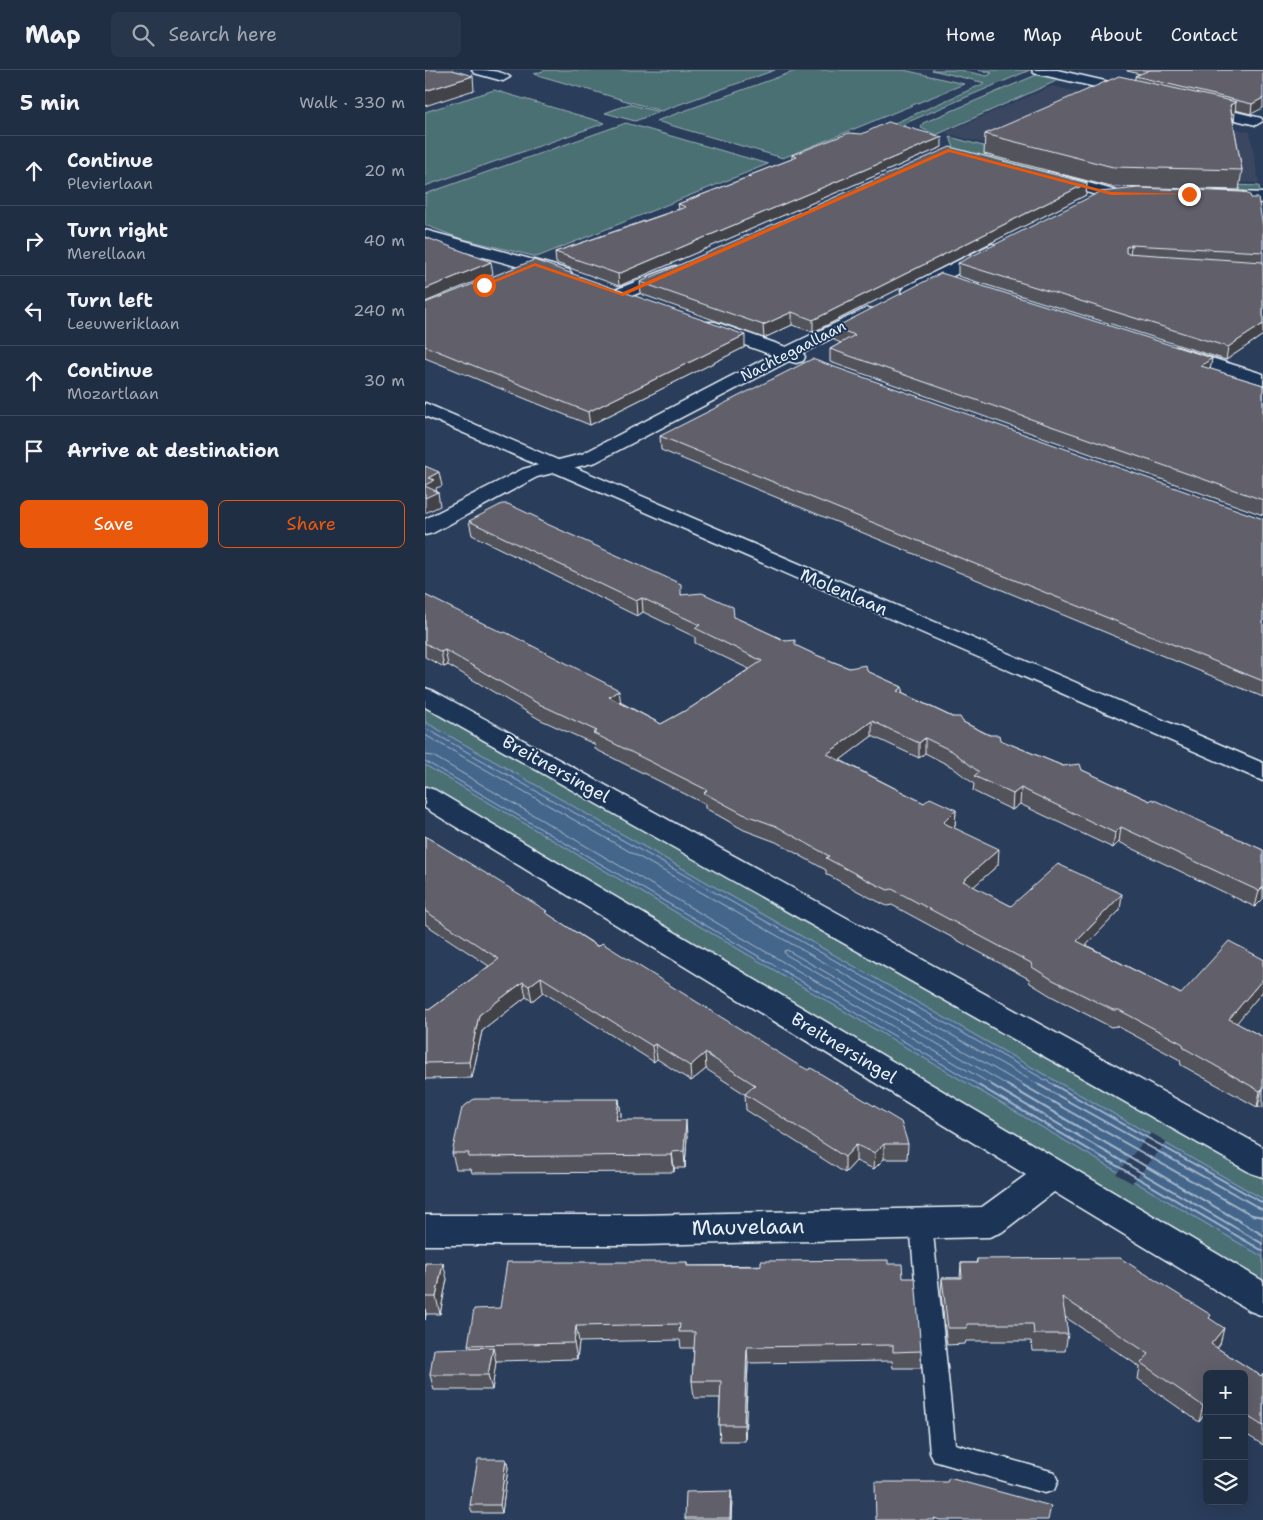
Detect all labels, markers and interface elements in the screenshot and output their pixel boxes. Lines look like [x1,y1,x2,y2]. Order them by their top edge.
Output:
search box [111,12,461,57]
text: Map [25,19,81,51]
icon: search [129,21,157,49]
text: Search here [169,22,277,47]
text: Home [946,23,995,47]
text: Map [1023,23,1062,47]
text: About [1090,23,1143,47]
text: Contact [1171,23,1238,47]
text: 5 min [20,89,80,117]
text: Walk · 330 m [299,92,405,113]
text: Continue [67,148,153,173]
icon: ahead [20,157,48,185]
text: 20 m [364,160,405,181]
text: Plevierlaan [67,173,153,194]
route end [1178,183,1201,206]
text: Turn right [67,218,168,243]
icon: right [20,227,48,255]
text: 40 m [363,230,405,251]
text: Merellaan [67,243,146,264]
route start [473,274,496,297]
text: Turn left [67,288,153,313]
icon: left [20,297,48,325]
text: 240 m [353,300,405,321]
text: Leeuweriklaan [67,313,180,334]
street label: Nachtegaallaan [737,316,849,386]
text: Continue [67,358,153,383]
icon: ahead [20,367,48,395]
text: 30 m [364,370,405,391]
text: Mozartlaan [67,383,159,404]
icon: arrive [20,437,48,465]
text: Arrive at destination [67,438,279,463]
button: Save [20,500,208,548]
button: Share [218,500,405,548]
street label: Molenlaan [797,563,891,621]
street label: Breitnersingel [498,730,615,809]
street label: Breitnersingel [787,1007,902,1089]
street label: Mauvelaan [691,1212,805,1242]
map controls [1203,1370,1248,1505]
button: + [1203,1370,1248,1415]
button: − [1203,1415,1248,1460]
button: layers [1203,1460,1248,1505]

